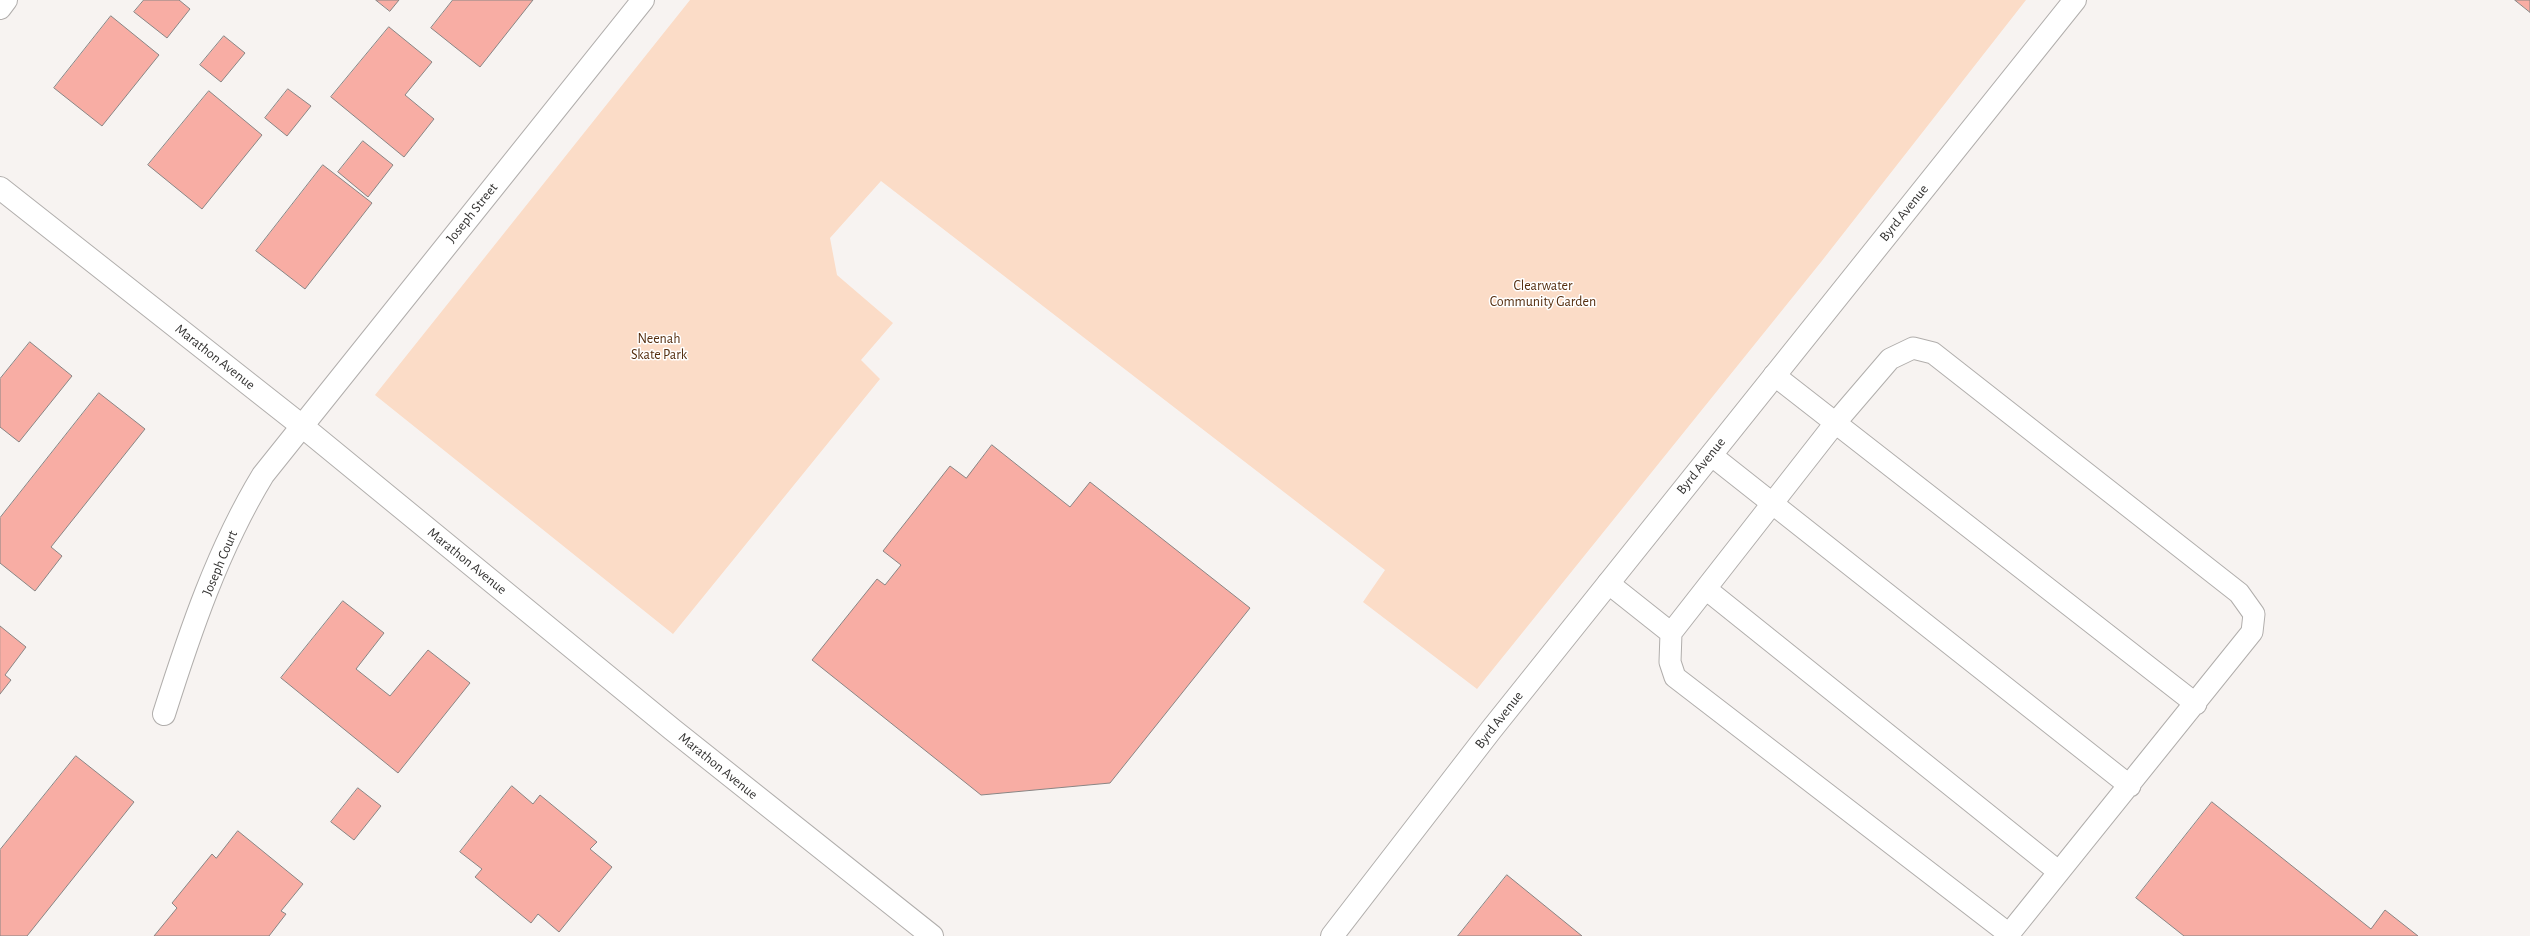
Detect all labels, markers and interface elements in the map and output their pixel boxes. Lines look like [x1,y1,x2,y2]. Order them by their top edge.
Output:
street label: Joseph Street [443,180,501,246]
street label: Byrd Avenue [1876,181,1932,245]
park label: Clearwater Community Garden [1490,278,1596,310]
street label: Marathon Avenue [172,321,258,393]
park label: Neenah Skate Park [631,331,687,364]
street label: Byrd Avenue [1673,434,1729,498]
street label: Marathon Avenue [424,524,510,598]
street label: Joseph Court [199,528,241,598]
street label: Byrd Avenue [1471,688,1527,752]
street label: Marathon Avenue [675,729,761,803]

